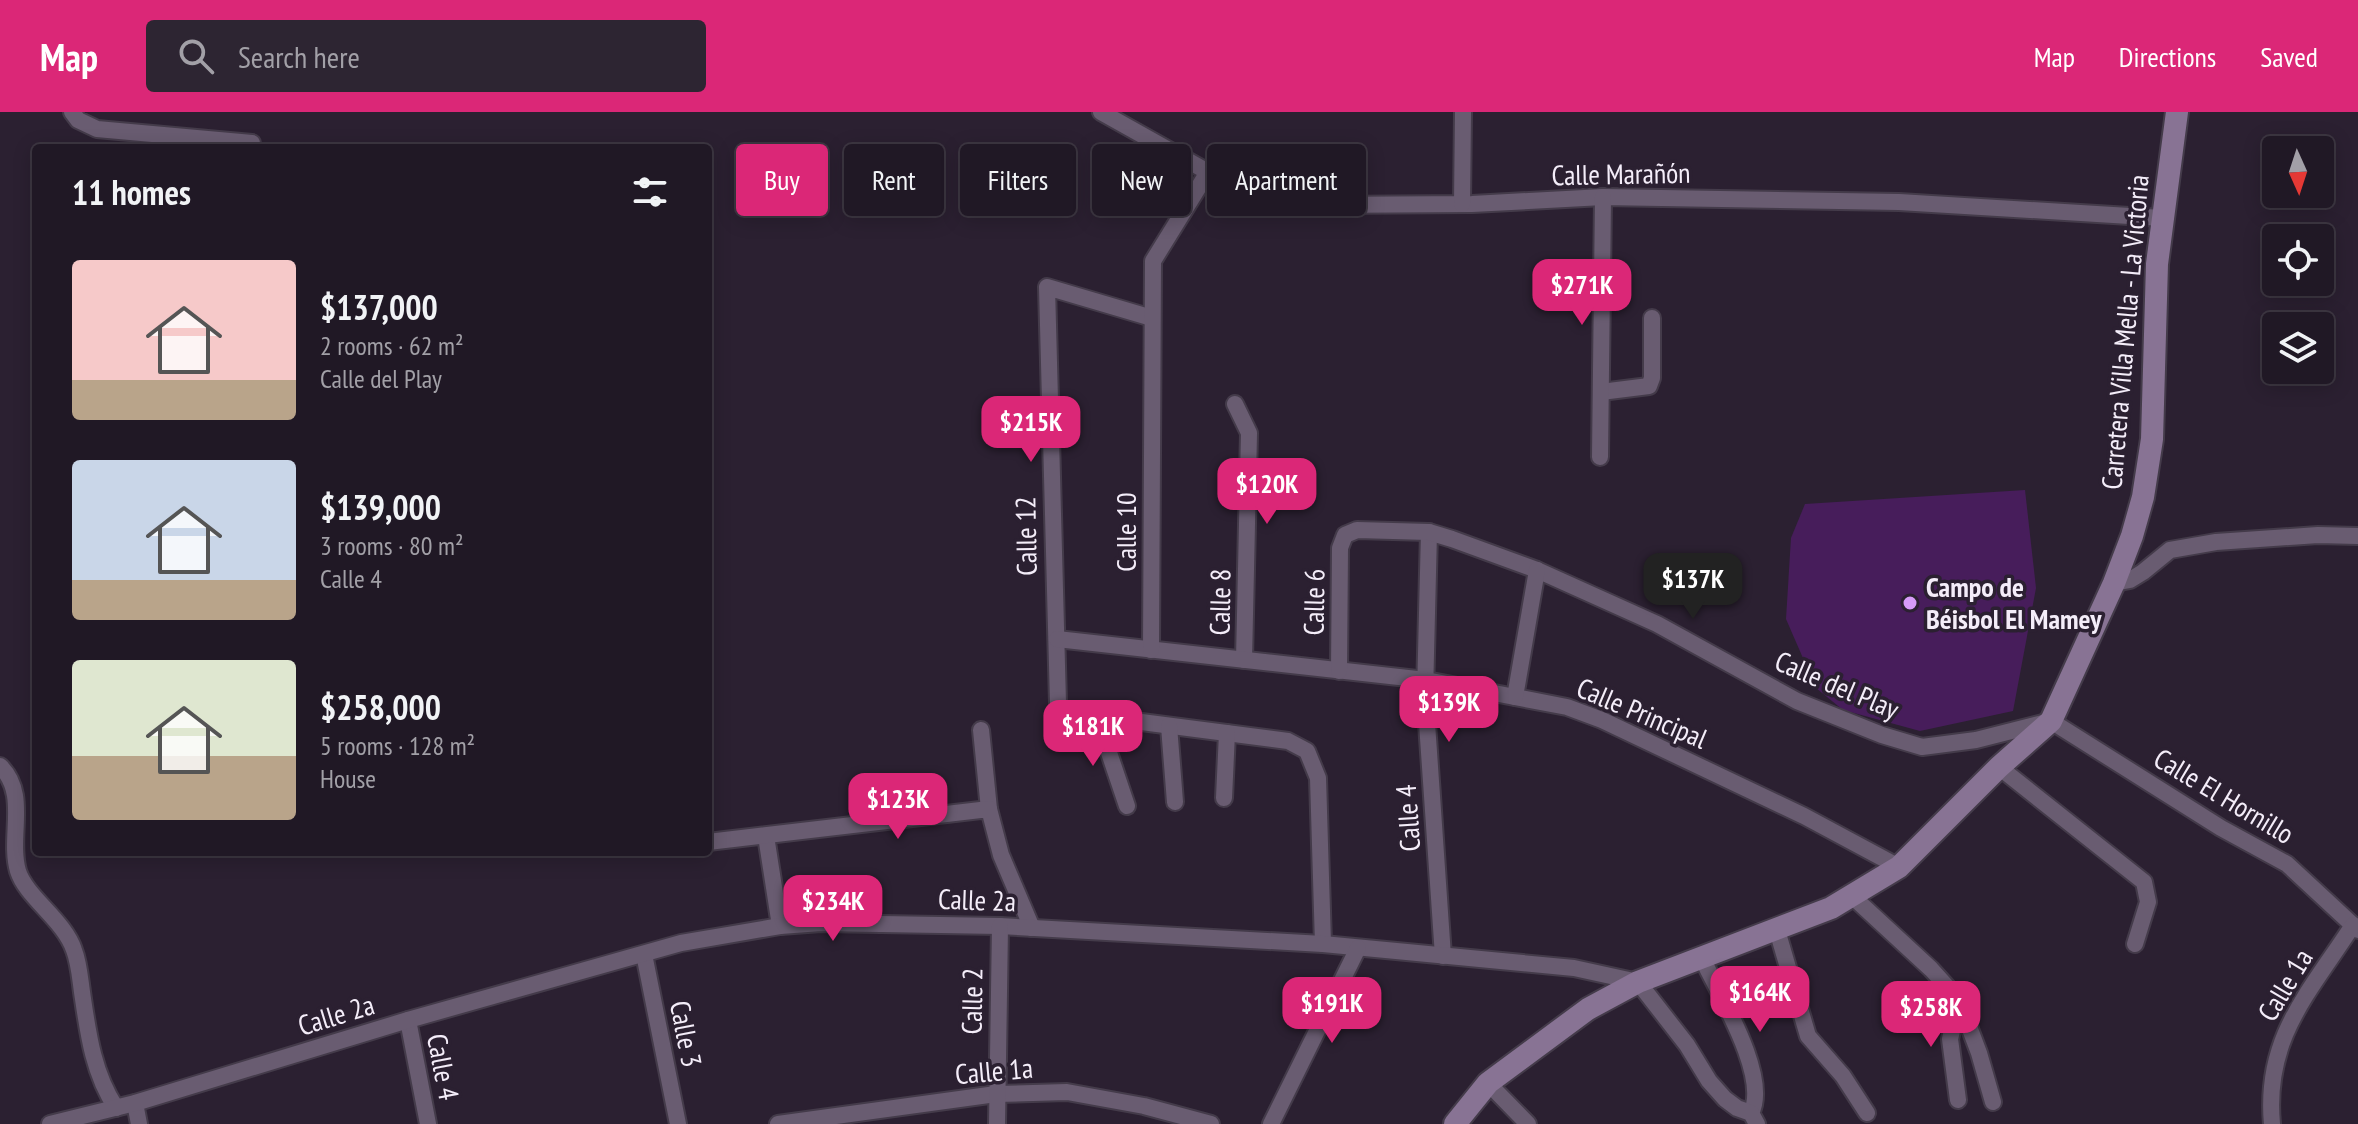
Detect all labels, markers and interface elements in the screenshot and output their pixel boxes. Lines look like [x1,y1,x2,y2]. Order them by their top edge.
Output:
search box [146,20,706,92]
text: Map [40,32,98,81]
icon: search [174,34,218,78]
text: Search here [238,37,360,76]
text: Map [2034,38,2075,75]
text: Directions [2119,38,2216,75]
text: Saved [2260,38,2318,75]
north arrow [2262,136,2334,208]
map controls [2262,136,2334,384]
chip: Buy [736,144,828,216]
chip: Rent [844,144,944,216]
chip: Filters [960,144,1076,216]
chip: New [1092,144,1191,216]
chip: Apartment [1207,144,1366,216]
street label: Calle Marañón [1551,154,1691,193]
text: 11 homes [72,170,191,214]
icon: filters [628,170,672,214]
street label: Carretera Villa Mella - La Victoria [2092,173,2157,491]
button: locate [2262,224,2334,296]
pin: $271K [1526,259,1638,327]
text: $271K [1550,268,1614,301]
text: $137,000 [320,285,438,329]
icon: home [136,292,232,388]
button: layers [2262,312,2334,384]
text: 2 rooms · 62 m² [320,329,464,362]
text: Calle del Play [320,362,442,395]
pin: $215K [975,396,1087,464]
text: $215K [999,405,1063,438]
pin: $120K [1211,458,1323,526]
text: $120K [1235,467,1299,500]
text: $139,000 [320,485,441,529]
icon: home [136,492,232,588]
street label: Calle 10 [1107,492,1144,572]
street label: Calle 12 [1006,496,1045,576]
text: 3 rooms · 80 m² [320,529,464,562]
pin: $137K [1637,553,1749,621]
text: Calle 4 [320,562,382,595]
text: $137K [1661,562,1725,595]
street label: Calle 8 [1200,568,1239,636]
street label: Calle 6 [1294,568,1333,636]
place label: Campo de Béisbol El Mamey [1926,568,2102,637]
marker: Campo de Béisbol El Mamey [1901,594,1919,612]
street label: Calle del Play [1770,642,1905,727]
street label: Calle Principal [1571,669,1713,757]
pin: $139K [1393,676,1505,744]
text: $258,000 [320,685,441,729]
text: $139K [1417,685,1481,718]
icon: home [136,692,232,788]
pin: $181K [1037,700,1149,768]
text: $181K [1061,709,1125,742]
text: 5 rooms · 128 m² [320,729,475,762]
street label: Calle El Hornillo [2147,739,2301,852]
text: House [320,762,376,795]
pin: $123K [842,773,954,841]
text: $123K [866,782,930,815]
street label: Calle 4 [1387,783,1428,853]
pin: $234K [777,875,889,943]
street label: Calle 2a [937,880,1017,919]
text: $234K [801,884,865,917]
street label: Calle 1a [2249,942,2321,1028]
pin: $164K [1704,966,1816,1034]
street label: Calle 2 [952,967,991,1035]
text: $164K [1728,975,1792,1008]
pin: $191K [1276,977,1388,1045]
pin: $258K [1875,981,1987,1049]
street label: Calle 2a [293,985,379,1044]
text: $191K [1300,986,1364,1019]
text: $258K [1899,990,1963,1023]
street label: Calle 3 [662,998,711,1070]
street label: Calle 4 [419,1031,468,1104]
street label: Calle 1a [953,1049,1034,1092]

